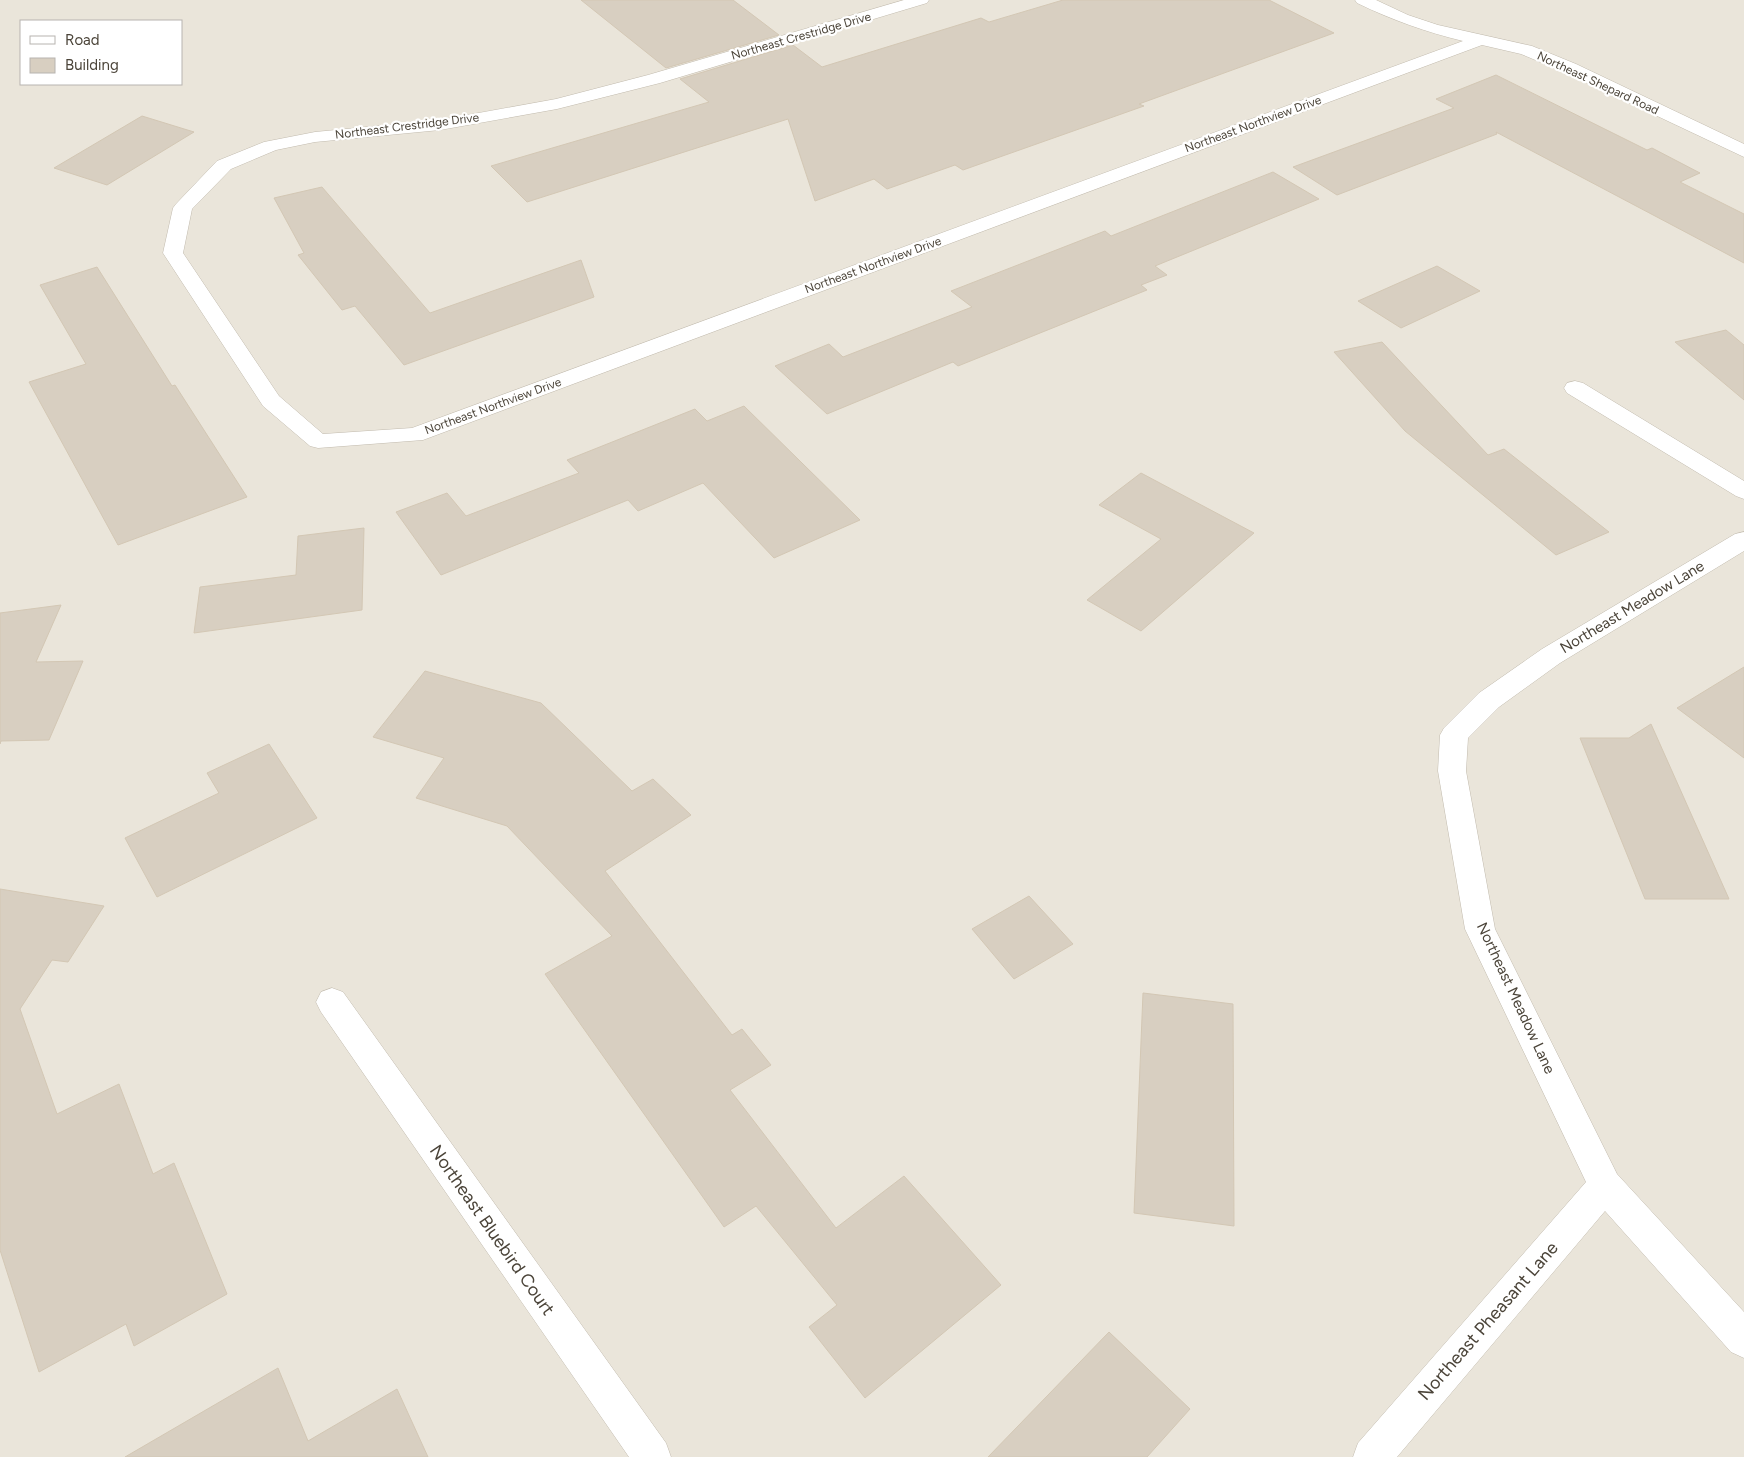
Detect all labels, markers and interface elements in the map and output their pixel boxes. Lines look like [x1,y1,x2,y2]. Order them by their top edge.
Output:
street label: Northeast Crestridge Drive [729,9,873,63]
legend [20,20,182,85]
text: Road [65,31,100,49]
street label: Northeast Shepard Road [1535,49,1661,117]
text: Building [65,56,119,74]
street label: Northeast Northview Drive [1183,93,1324,155]
street label: Northeast Crestridge Drive [334,110,480,142]
street label: Northeast Northview Drive [803,234,944,296]
street label: Northeast Northview Drive [423,375,564,437]
street label: Northeast Meadow Lane [1557,557,1707,657]
street label: Northeast Meadow Lane [1473,919,1559,1077]
street label: Northeast Bluebird Court [425,1141,559,1320]
street label: Northeast Pheasant Lane [1413,1237,1563,1405]

